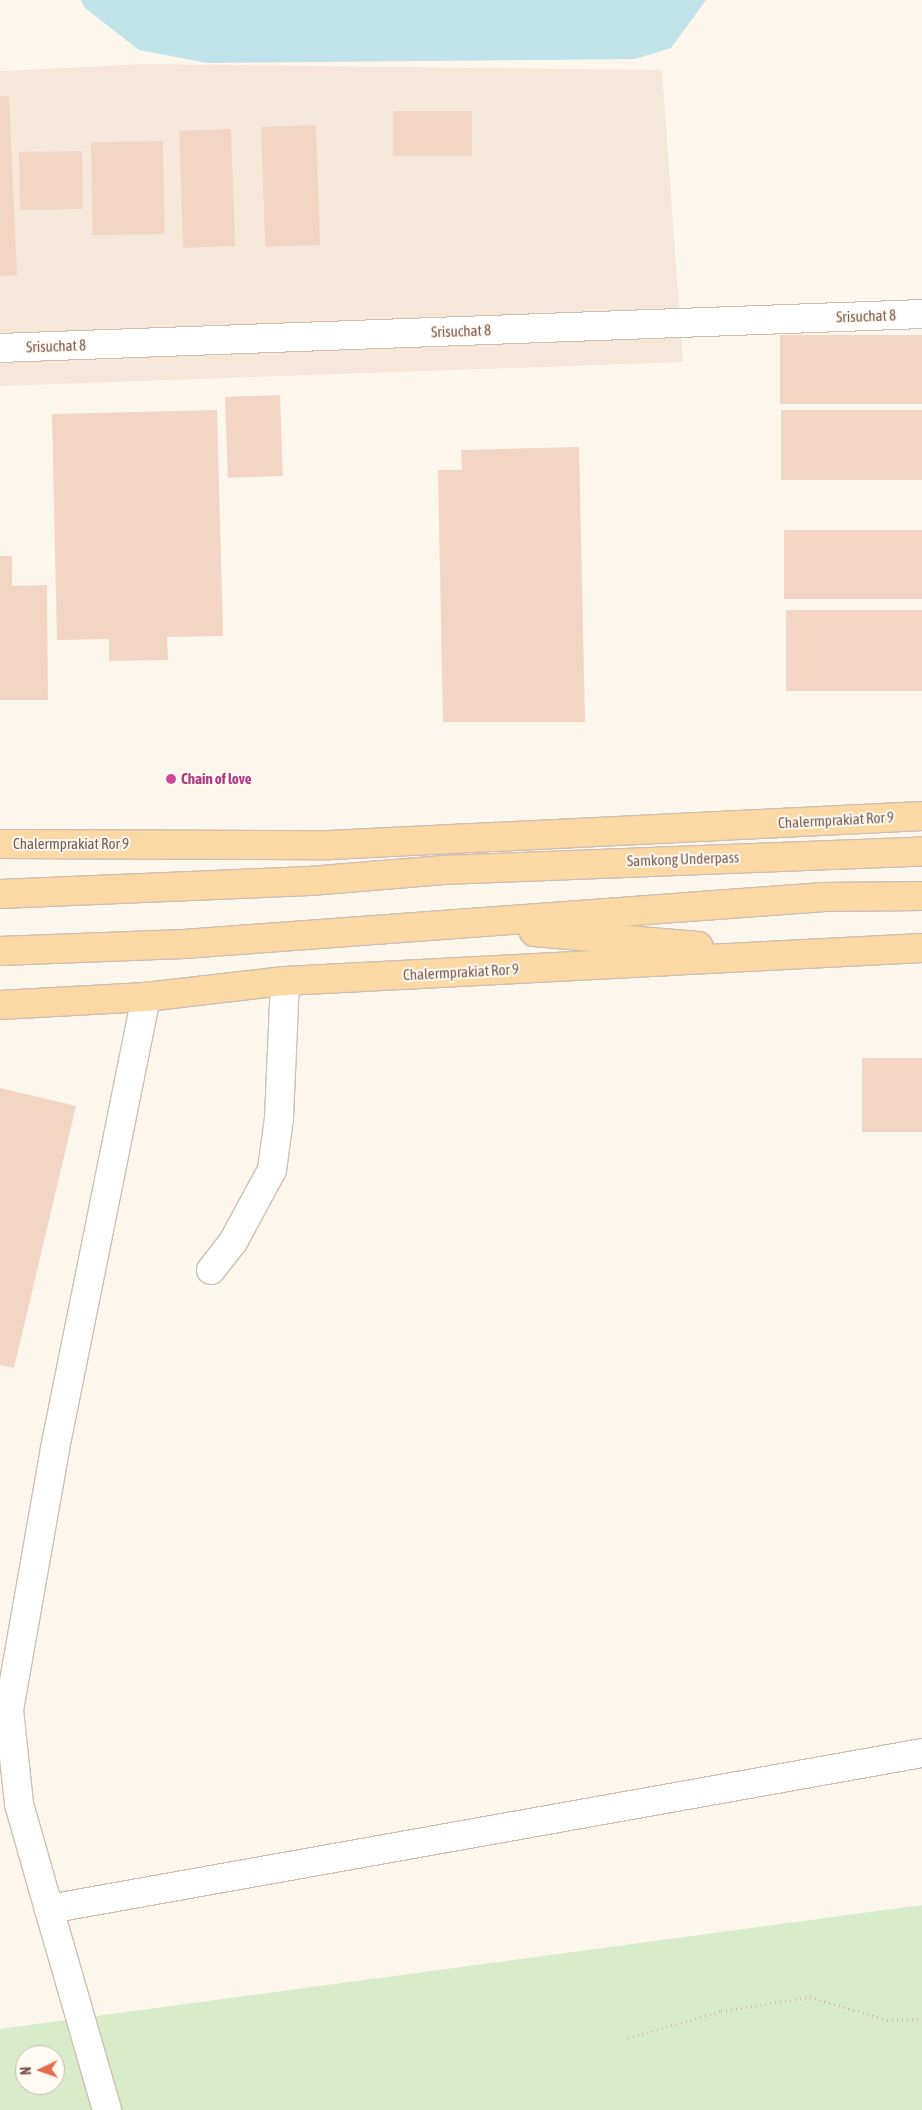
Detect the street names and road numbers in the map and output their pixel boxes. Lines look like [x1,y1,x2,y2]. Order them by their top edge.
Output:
street label: Srisuchat 8 [836,306,896,326]
street label: Srisuchat 8 [431,321,491,341]
street label: Srisuchat 8 [26,336,86,356]
street label: Chalermprakiat Ror 9 [778,808,894,832]
street label: Chalermprakiat Ror 9 [13,835,129,853]
street label: Samkong Underpass [627,848,739,870]
street label: Chalermprakiat Ror 9 [403,960,519,984]

